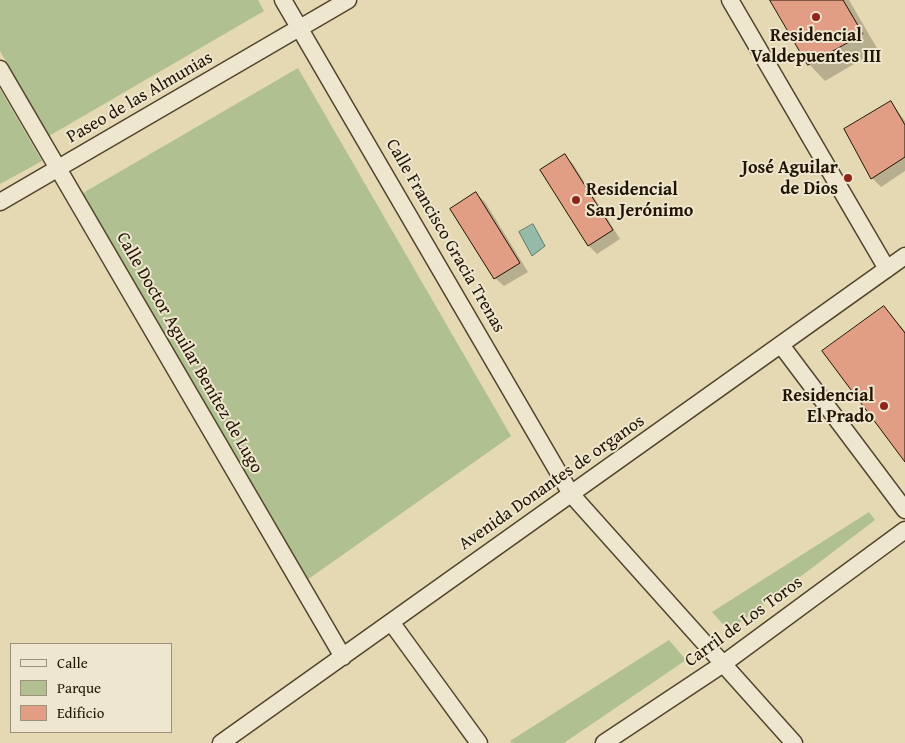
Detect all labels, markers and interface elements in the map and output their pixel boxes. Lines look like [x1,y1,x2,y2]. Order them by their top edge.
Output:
marker: Residencial Valdepuentes III [810,11,822,23]
place label: Residencial Valdepuentes III [751,25,881,68]
street label: Paseo de las Almunias [63,47,217,149]
street label: Calle Francisco Gracia Trenas [381,135,509,337]
place label: José Aguilar de Dios [742,157,838,200]
marker: José Aguilar de Dios [842,172,854,184]
place label: Residencial San Jerónimo [586,179,693,222]
marker: Residencial San Jerónimo [570,194,582,206]
street label: Calle Doctor Aguilar Benítez de Lugo [111,229,267,477]
place label: Residencial El Prado [782,385,874,428]
marker: Residencial El Prado [878,400,890,412]
street label: Avenida Donantes de organos [455,411,649,555]
street label: Carril de Los Toros [681,572,807,672]
legend [10,643,172,733]
text: Calle [57,652,88,673]
text: Parque [57,677,101,698]
text: Edificio [57,702,104,723]

